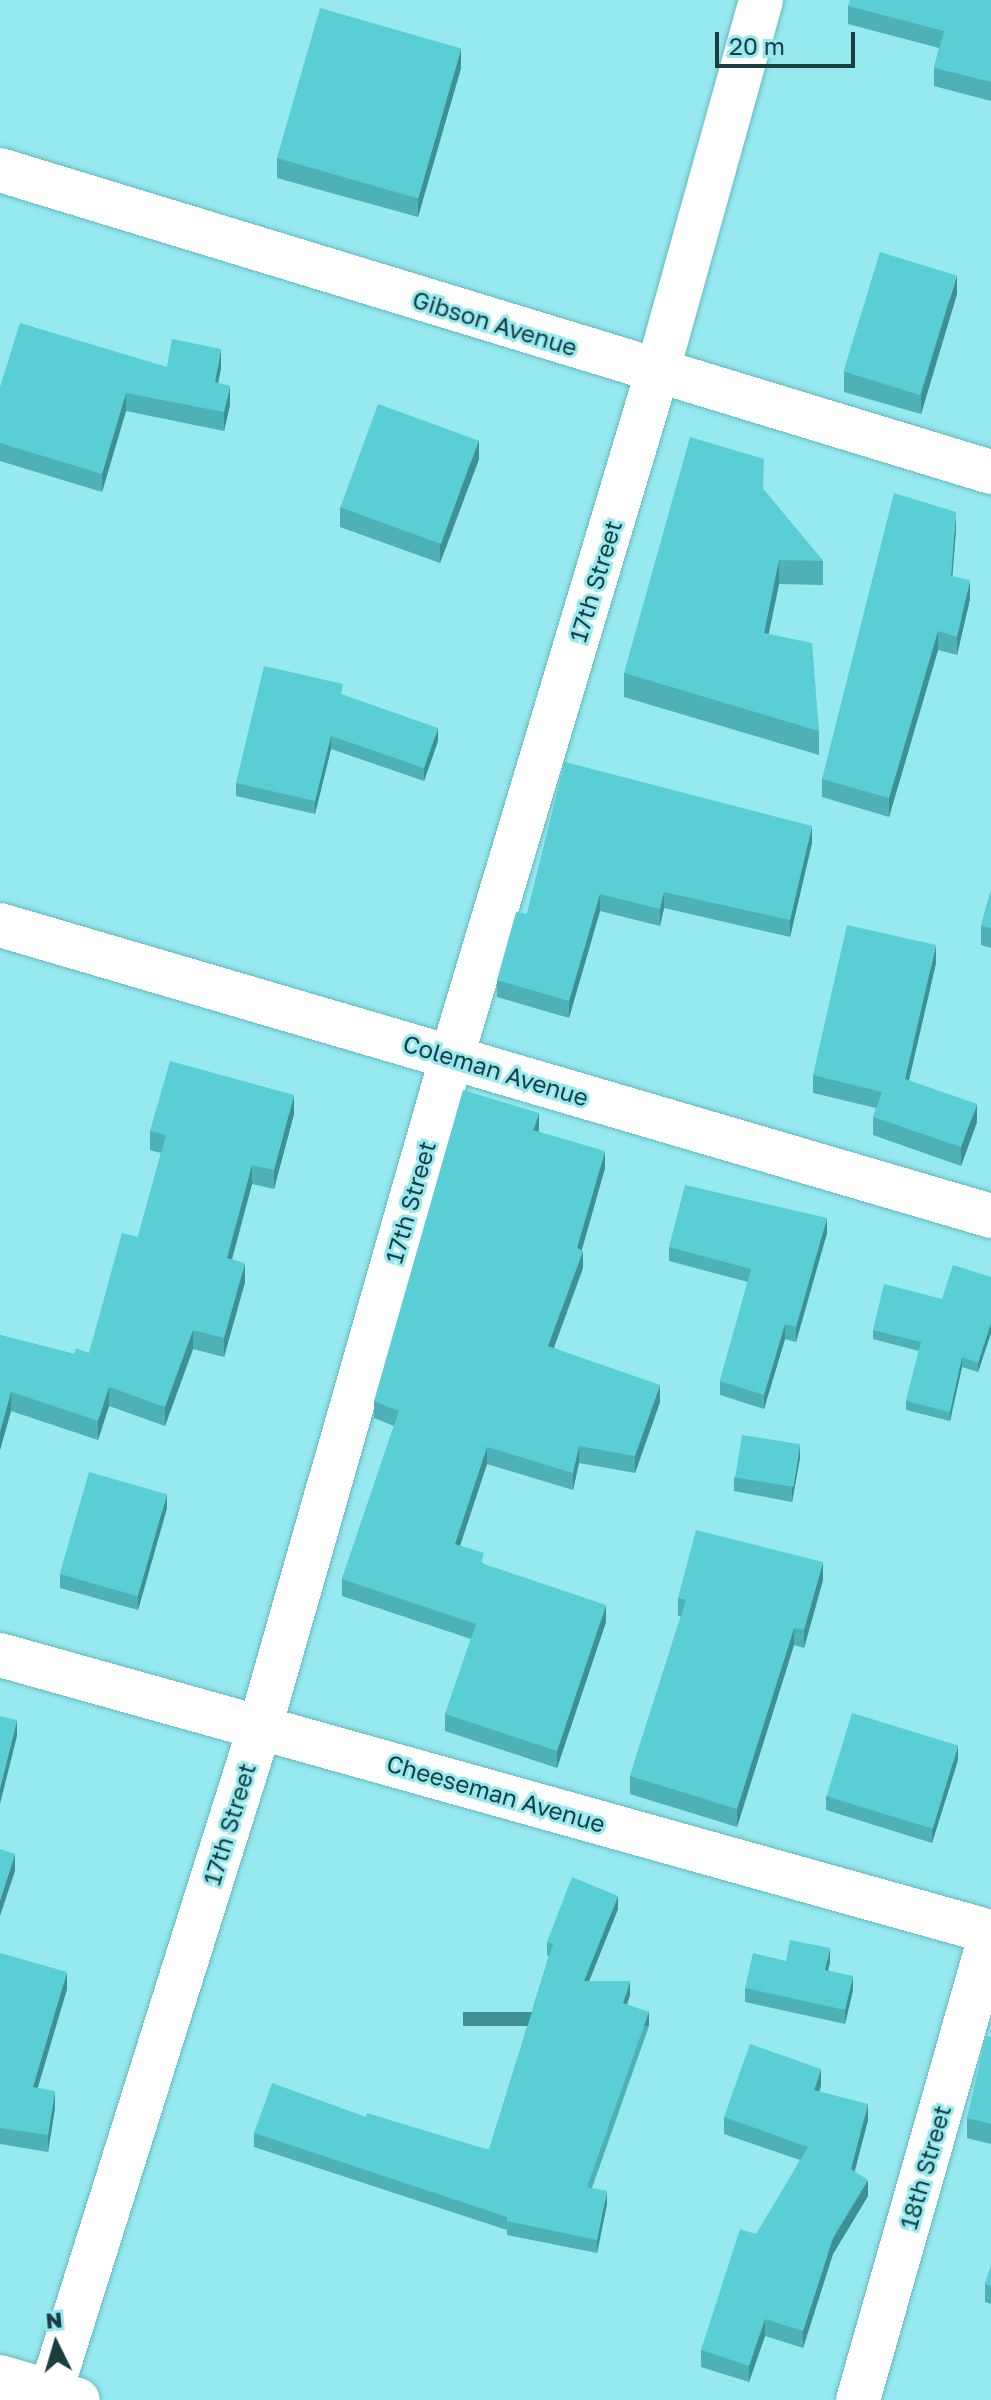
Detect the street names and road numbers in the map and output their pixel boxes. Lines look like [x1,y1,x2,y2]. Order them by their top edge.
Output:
street label: Gibson Avenue [409,284,581,362]
street label: 17th Street [563,517,627,645]
street label: Coleman Avenue [400,1028,592,1112]
street label: 17th Street [379,1138,441,1266]
street label: Cheeseman Avenue [383,1748,609,1838]
street label: 17th Street [197,1760,261,1888]
street label: 18th Street [894,2102,956,2232]

